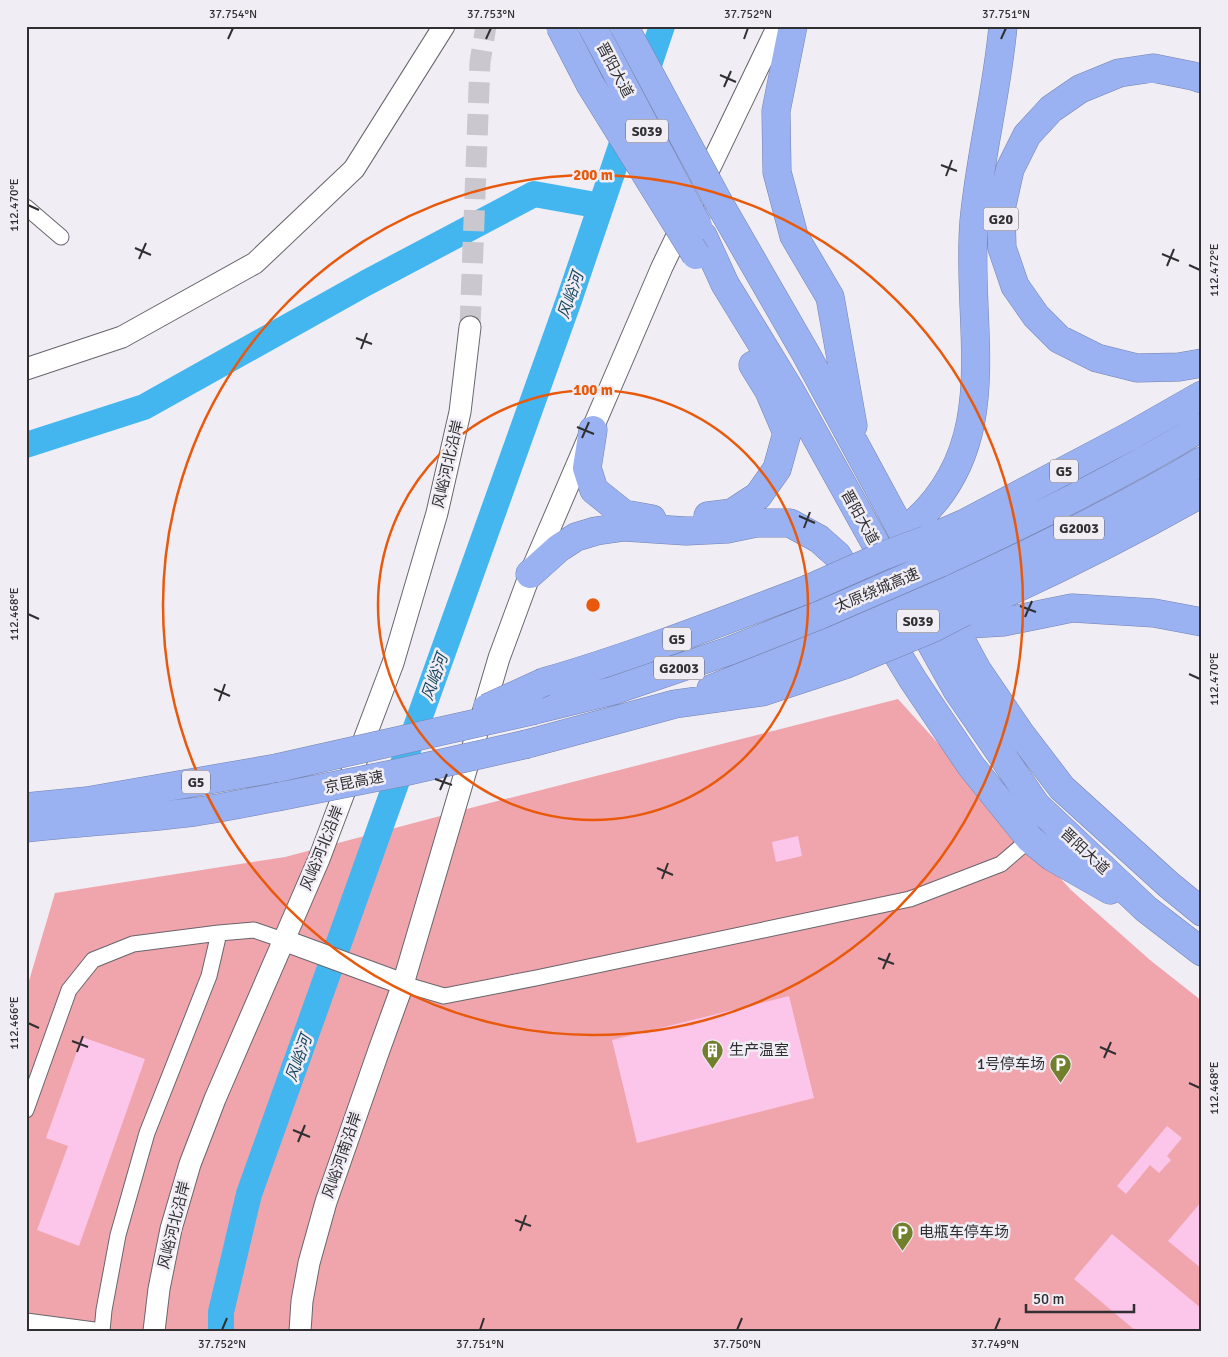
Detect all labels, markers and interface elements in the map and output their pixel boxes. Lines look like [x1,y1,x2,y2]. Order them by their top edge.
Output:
text: 37.754°N [209,7,257,22]
text: 37.753°N [467,7,515,22]
text: 37.752°N [724,7,772,22]
text: 37.751°N [982,7,1030,22]
street label: 晋阳大道 [593,39,637,101]
road number: S039 [626,120,668,142]
text: 200 m [573,166,613,184]
text: 112.470°E [7,178,22,232]
road number: G20 [984,208,1018,230]
text: 112.472°E [1207,243,1222,297]
water label: 风峪河 [554,267,589,321]
text: 100 m [573,381,613,399]
street label: 风峪河北沿岸 [429,418,467,510]
road number: G5 [1050,460,1078,482]
street label: 晋阳大道 [838,486,882,548]
road number: G2003 [1054,516,1104,540]
street label: 太原绕城高速 [832,564,922,616]
text: 112.468°E [7,587,22,641]
centre of rings [584,596,602,614]
road number: S039 [897,610,939,632]
road number: G5 [663,628,691,650]
water label: 风峪河 [417,649,454,703]
text: 112.470°E [1207,652,1222,706]
road number: G2003 [654,656,704,680]
street label: 京昆高速 [323,767,385,797]
road number: G5 [182,770,210,794]
street label: 风峪河北沿岸 [297,803,347,893]
street label: 晋阳大道 [1057,824,1113,878]
text: 112.466°E [7,996,22,1050]
water label: 风峪河 [281,1030,318,1084]
building icon: 生产温室 [701,1038,725,1069]
place label: 生产温室 [729,1041,789,1059]
parking icon: 1号停车场 [1049,1052,1073,1083]
place label: 1号停车场 [977,1055,1045,1073]
text: 112.468°E [1207,1061,1222,1115]
street label: 风峪河南沿岸 [319,1110,365,1200]
street label: 风峪河北沿岸 [154,1179,194,1271]
parking icon: 电瓶车停车场 [891,1220,915,1251]
place label: 电瓶车停车场 [919,1223,1009,1241]
scale bar [1026,1282,1133,1314]
text: 50 m [1033,1290,1064,1308]
text: 37.752°N [198,1337,246,1352]
text: 37.751°N [456,1337,504,1352]
text: 37.750°N [713,1337,761,1352]
text: 37.749°N [971,1337,1019,1352]

